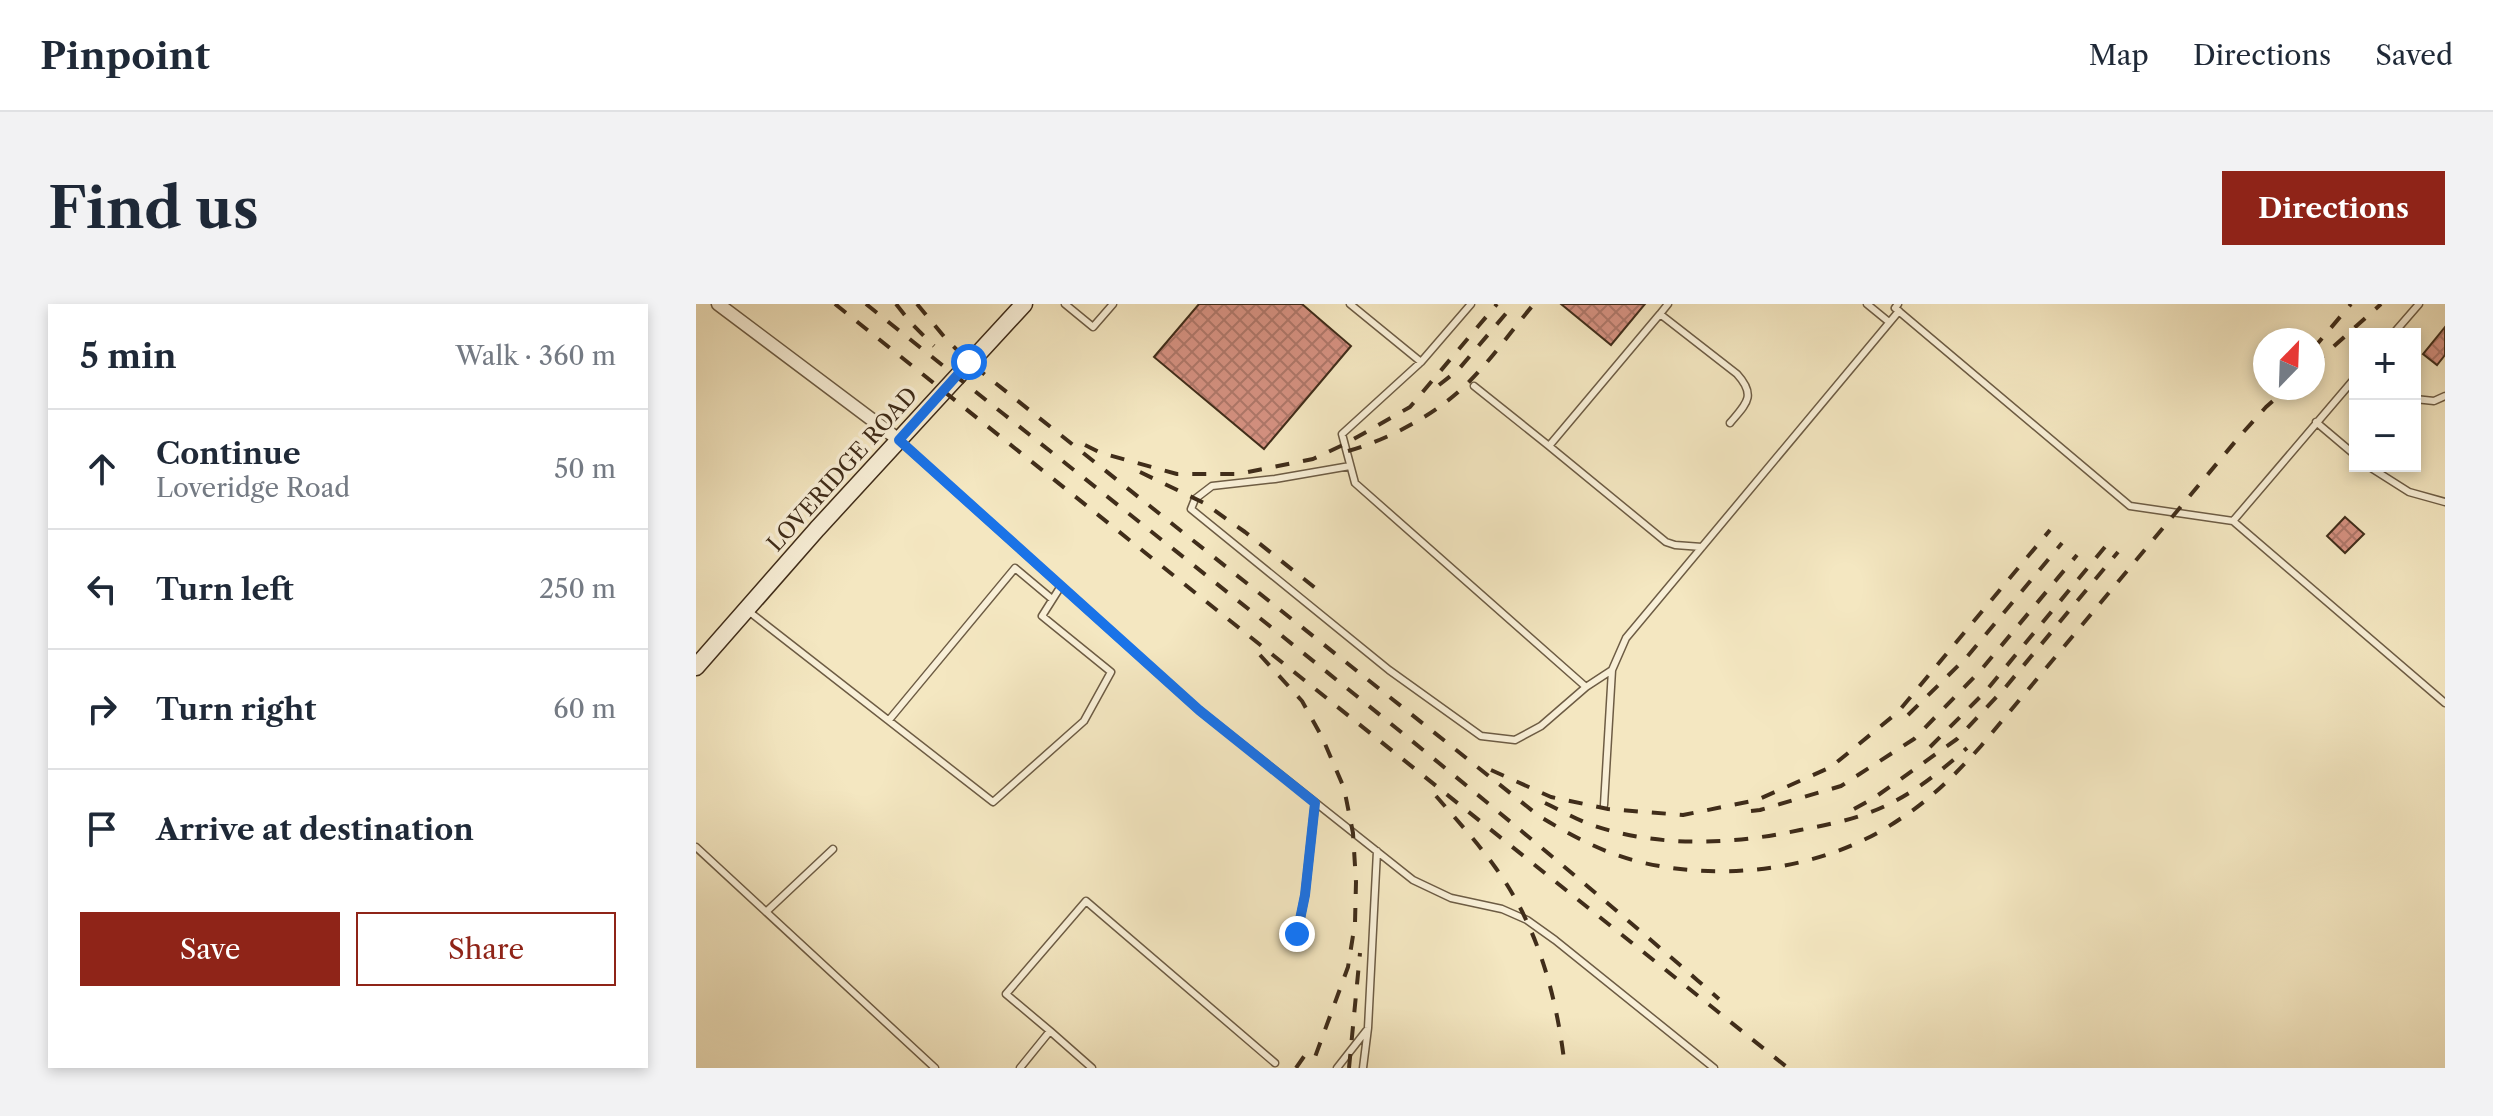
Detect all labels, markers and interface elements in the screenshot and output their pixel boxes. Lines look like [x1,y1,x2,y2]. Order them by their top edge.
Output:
text: Pinpoint [40,32,210,79]
text: Map [2089,38,2149,72]
text: Directions [2193,38,2331,72]
text: Saved [2375,38,2453,72]
button: Directions [2222,171,2445,245]
text: Find us [48,174,259,243]
north arrow [2253,328,2325,400]
map controls [2349,328,2421,472]
button: + [2349,328,2421,400]
text: 5 min [80,335,177,377]
text: Walk · 360 m [456,340,616,372]
route start [951,344,987,380]
street label: LOVERIDGE ROAD [762,382,923,557]
button: − [2349,400,2421,472]
text: Continue [156,435,301,472]
icon: ahead [80,447,124,491]
text: 50 m [554,453,616,485]
text: Loveridge Road [156,472,350,504]
icon: left [80,567,124,611]
text: Turn left [156,571,293,608]
text: 250 m [539,573,616,605]
icon: right [80,687,124,731]
text: Turn right [156,691,316,728]
text: 60 m [553,693,616,725]
icon: arrive [80,807,124,851]
text: Arrive at destination [156,811,474,848]
button: Save [80,912,340,986]
button: Share [356,912,616,986]
route end [1279,916,1315,952]

